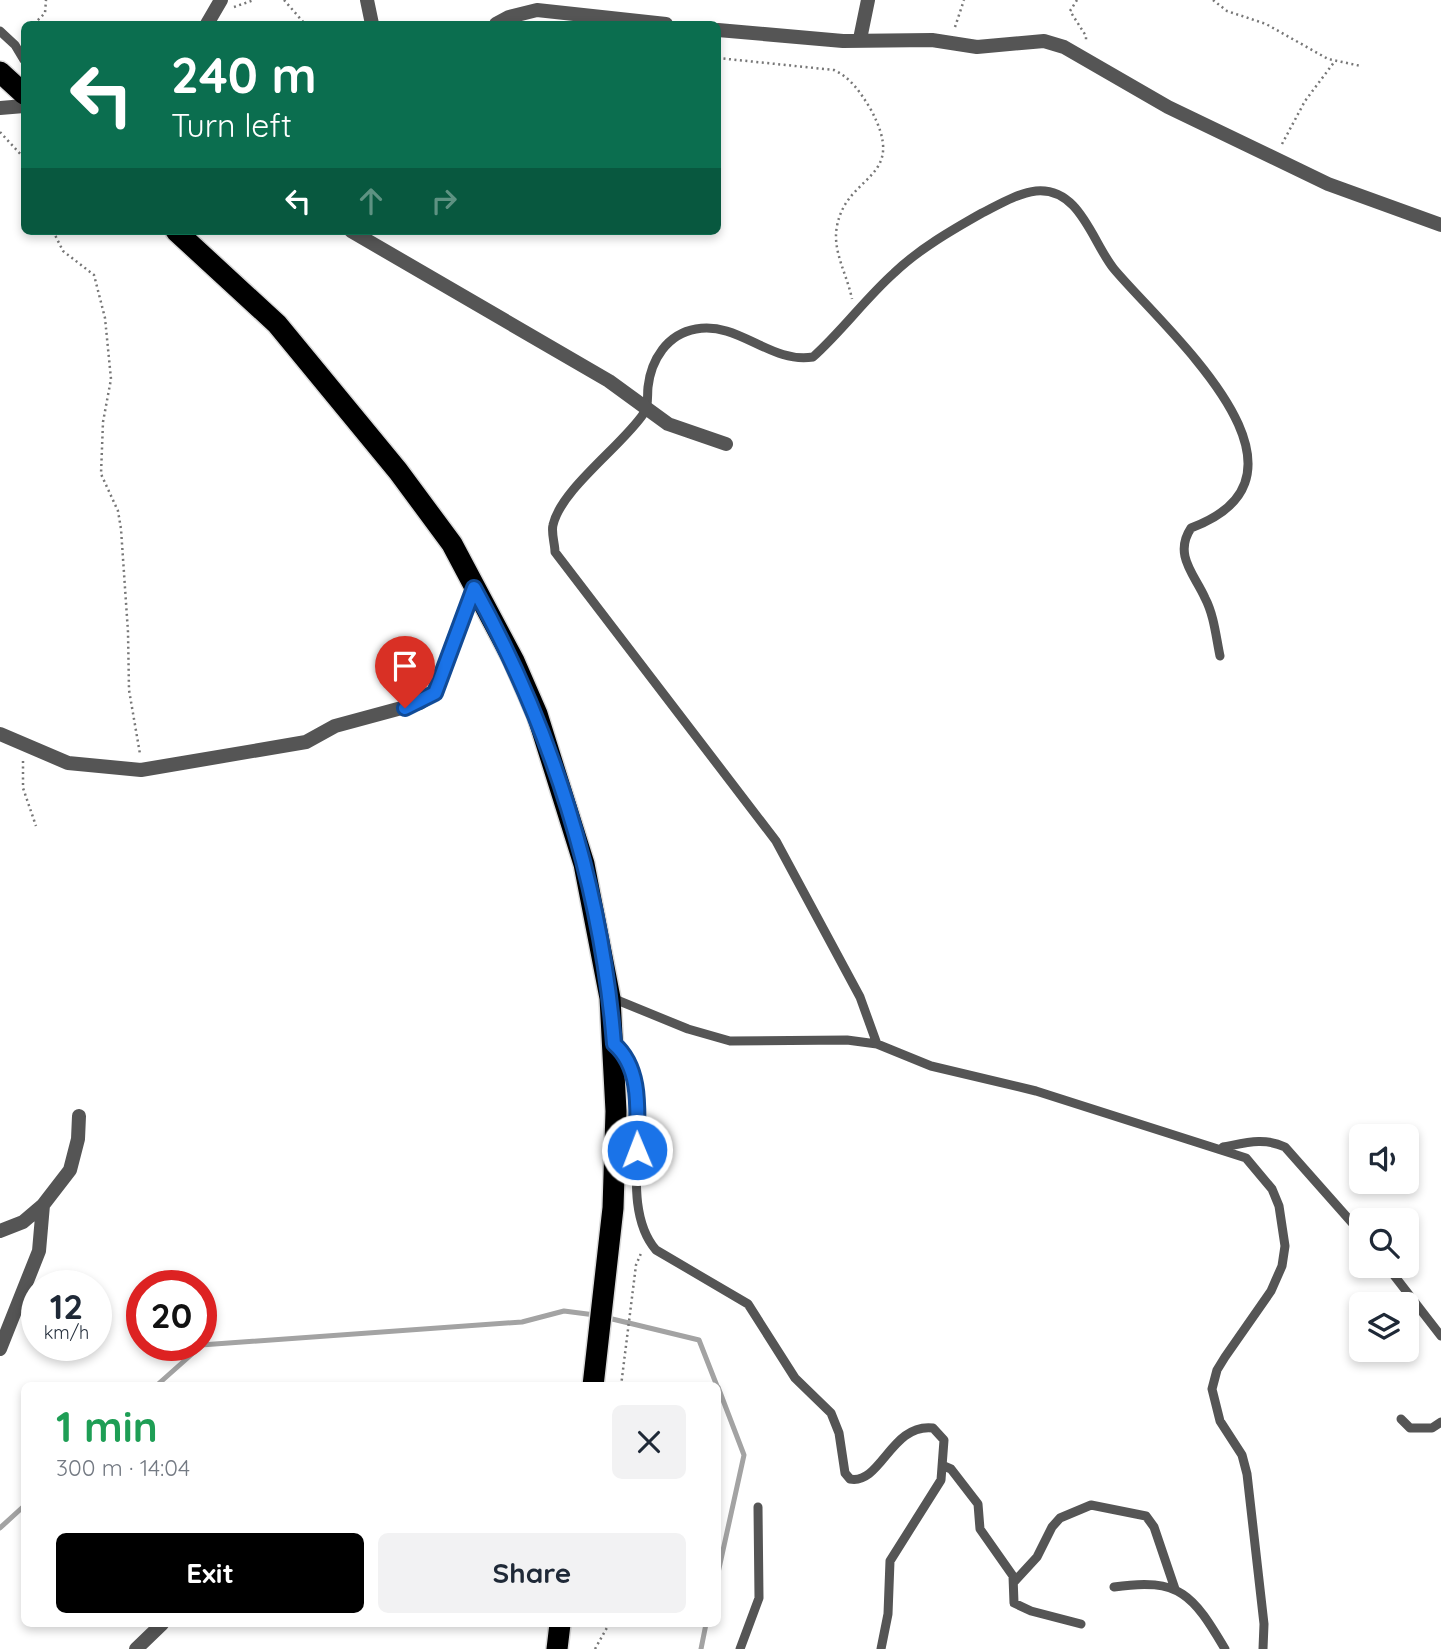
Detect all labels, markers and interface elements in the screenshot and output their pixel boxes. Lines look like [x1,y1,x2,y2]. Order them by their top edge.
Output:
text: 240 m [171,44,317,105]
icon: left [56,49,147,140]
text: Turn left [171,105,292,145]
icon: left [279,182,317,220]
icon: ahead [352,182,390,220]
icon: right [425,182,463,220]
pin [375,636,435,708]
icon: arrive [386,647,424,685]
position arrow [600,1113,674,1187]
map controls [1349,1124,1419,1362]
button: sound [1349,1124,1419,1194]
button: search [1349,1208,1419,1278]
speed limit sign: 20 [126,1270,217,1361]
text: 12 [50,1284,83,1328]
button: layers [1349,1292,1419,1362]
text: km/h [44,1321,89,1344]
text: 1 min [56,1400,158,1453]
button: close [612,1405,686,1479]
text: 300 m · 14:04 [56,1453,190,1482]
button: Exit [56,1533,364,1613]
button: Share [378,1533,686,1613]

